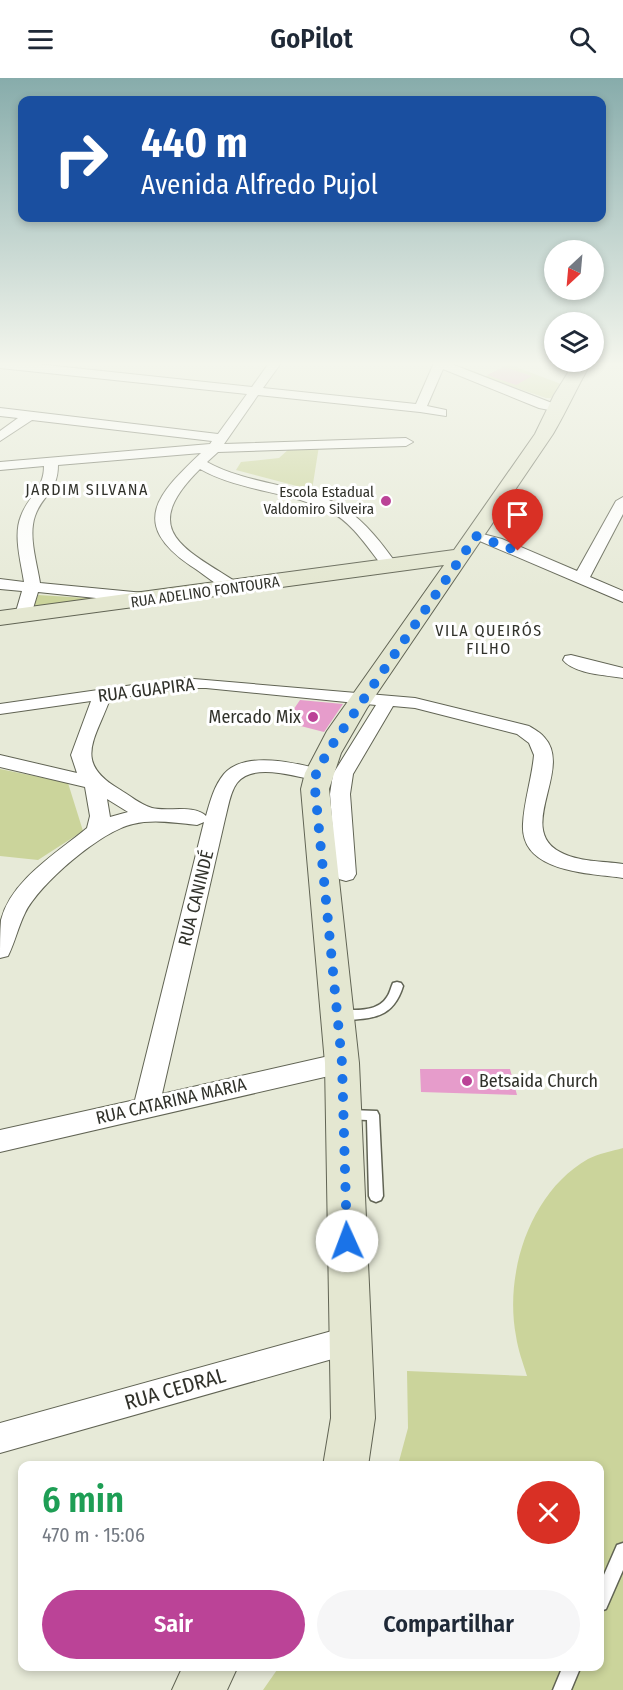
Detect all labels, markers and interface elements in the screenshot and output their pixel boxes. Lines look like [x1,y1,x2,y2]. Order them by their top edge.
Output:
icon: menu [24,23,57,56]
text: GoPilot [270,23,353,55]
icon: search [566,23,599,56]
text: 440 m [141,118,248,168]
icon: right [42,120,120,198]
text: Avenida Alfredo Pujol [141,169,378,201]
north arrow [544,240,604,300]
map controls [544,240,604,372]
button: layers [544,312,604,372]
district label: JARDIM SILVANA [25,480,149,499]
place label: Escola Estadual Valdomiro Silveira [263,483,374,518]
pin [492,489,543,551]
marker: Escola Estadual Valdomiro Silveira [379,494,393,508]
icon: arrive [501,498,534,531]
street label: RUA ADELINO FONTOURA [129,573,281,611]
district label: VILA QUEIRÓS FILHO [435,621,543,658]
street label: RUA GUAPIRA [96,673,196,707]
place label: Mercado Mix [209,706,301,728]
marker: Mercado Mix [306,710,320,724]
street label: RUA CANINDÉ [173,848,219,948]
place label: Betsaida Church [479,1070,598,1092]
street label: RUA CATARINA MARIA [94,1073,249,1129]
marker: Betsaida Church [460,1074,474,1088]
position arrow [315,1209,379,1273]
street label: RUA CEDRAL [121,1362,229,1416]
text: 6 min [42,1478,124,1522]
button: close [517,1481,580,1544]
text: 470 m · 15:06 [42,1523,145,1547]
button: Sair [42,1590,305,1659]
button: Compartilhar [317,1590,580,1659]

